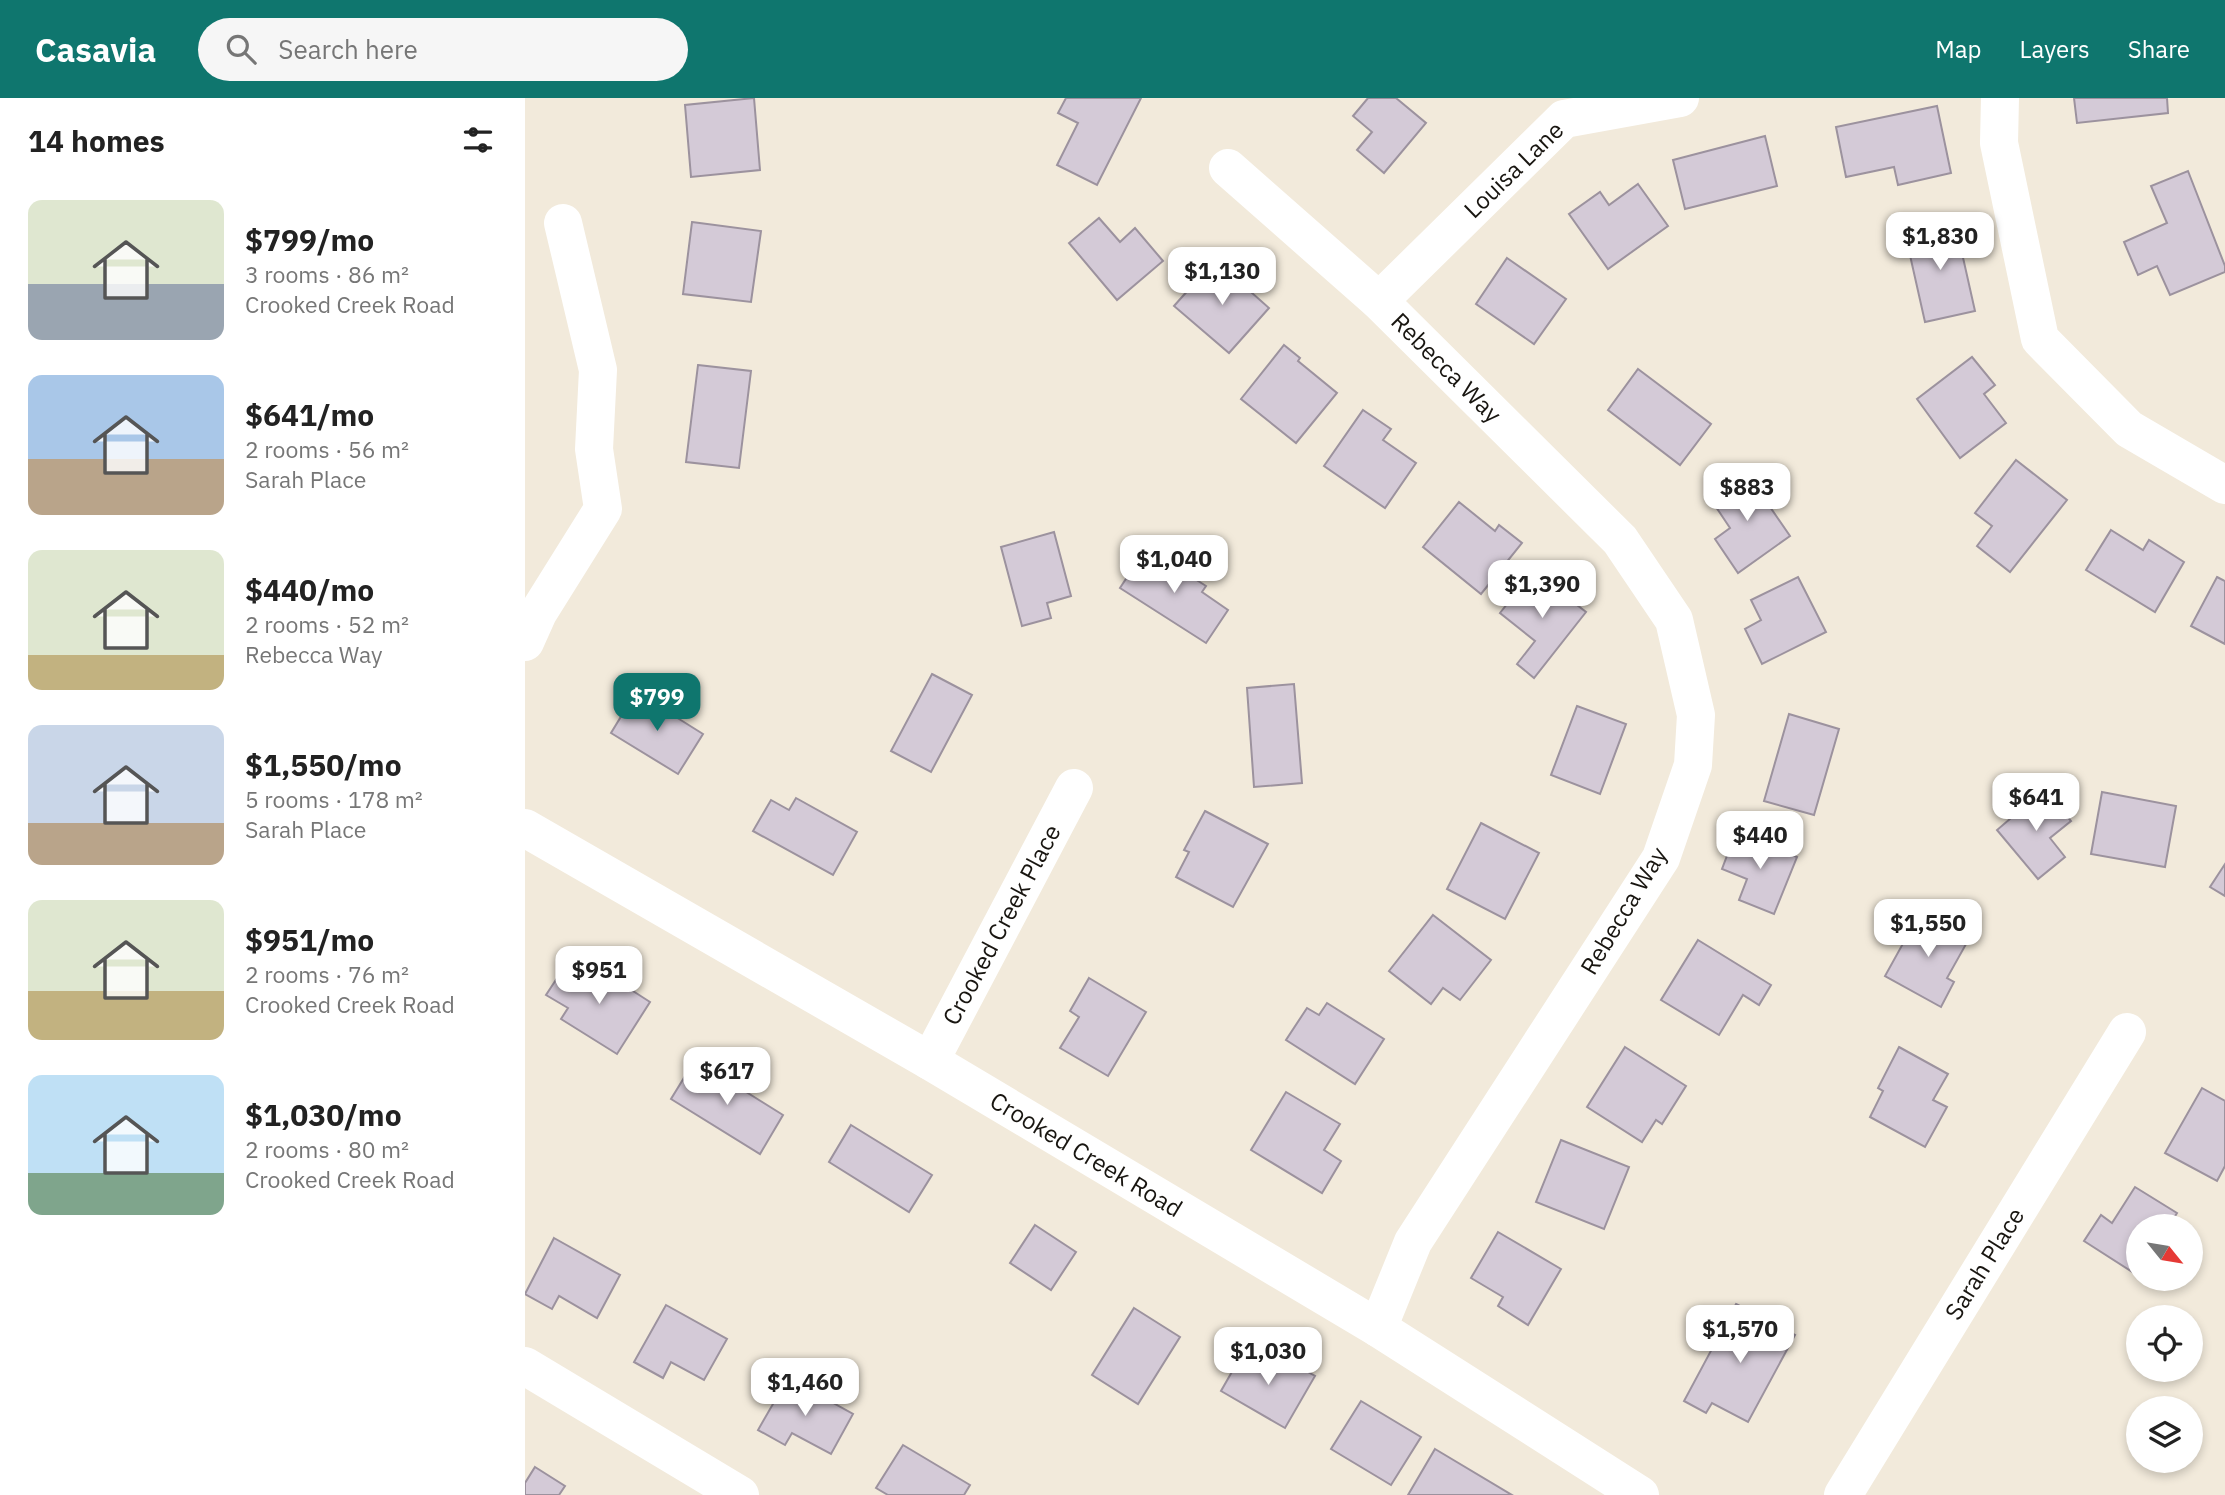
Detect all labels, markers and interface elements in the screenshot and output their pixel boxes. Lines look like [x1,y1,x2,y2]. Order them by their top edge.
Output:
search box [198,18,688,81]
text: Casavia [35,28,156,71]
icon: search [222,30,260,68]
text: Search here [278,32,418,66]
text: Map [1935,33,1982,65]
text: Layers [2020,33,2090,65]
text: Share [2128,33,2190,65]
street label: Louisa Lane [1457,114,1570,225]
text: 14 homes [28,121,165,160]
icon: filters [459,121,497,159]
pin: $1,830 [1883,212,1997,272]
text: $799/mo [245,220,374,259]
text: $1,830 [1902,220,1978,250]
icon: home [84,228,168,312]
pin: $1,130 [1165,248,1279,307]
text: $1,130 [1184,255,1260,285]
text: 3 rooms · 86 m² [245,259,409,289]
text: Crooked Creek Road [245,289,455,319]
street label: Rebecca Way [1385,305,1509,429]
text: $641/mo [245,395,374,434]
icon: home [84,403,168,487]
text: 2 rooms · 56 m² [245,434,409,464]
text: Sarah Place [245,464,366,494]
pin: $883 [1706,464,1788,523]
text: $883 [1719,471,1775,501]
pin: $1,040 [1117,536,1231,595]
text: $1,040 [1136,543,1212,573]
pin: $1,390 [1485,560,1599,620]
text: $1,390 [1504,568,1580,598]
text: $440/mo [245,570,374,609]
icon: home [84,578,168,662]
text: 2 rooms · 52 m² [245,609,409,639]
text: Rebecca Way [245,639,383,669]
pin: $799 [616,674,698,733]
text: $799 [629,681,685,711]
text: $1,550/mo [245,745,402,784]
icon: home [84,753,168,837]
pin: $641 [1995,774,2077,833]
text: $641 [2008,781,2064,811]
text: 5 rooms · 178 m² [245,784,423,814]
pin: $440 [1719,812,1801,871]
text: Sarah Place [245,814,366,844]
street label: Crooked Creek Place [935,819,1068,1030]
text: $440 [1732,819,1788,849]
street label: Rebecca Way [1572,841,1674,980]
pin: $1,550 [1871,900,1985,959]
text: $1,550 [1890,907,1966,937]
text: $951/mo [245,920,374,959]
icon: home [84,928,168,1012]
pin: $951 [558,946,640,1006]
text: $951 [571,954,627,984]
text: 2 rooms · 76 m² [245,959,409,989]
text: Crooked Creek Road [245,989,455,1019]
pin: $617 [686,1048,768,1107]
text: $617 [699,1055,755,1085]
street label: Crooked Creek Road [984,1084,1189,1224]
text: $1,030/mo [245,1095,402,1134]
icon: home [84,1103,168,1187]
text: 2 rooms · 80 m² [245,1134,409,1164]
text: Crooked Creek Road [245,1164,455,1194]
street label: Sarah Place [1937,1201,2031,1326]
north arrow [2126,1214,2203,1292]
map controls [2126,1214,2203,1473]
button: locate [2126,1305,2203,1382]
pin: $1,570 [1683,1306,1797,1365]
text: $1,570 [1702,1313,1778,1343]
pin: $1,030 [1211,1328,1325,1387]
text: $1,030 [1230,1335,1306,1365]
pin: $1,460 [748,1358,862,1418]
text: $1,460 [767,1366,843,1396]
button: layers [2126,1396,2203,1473]

